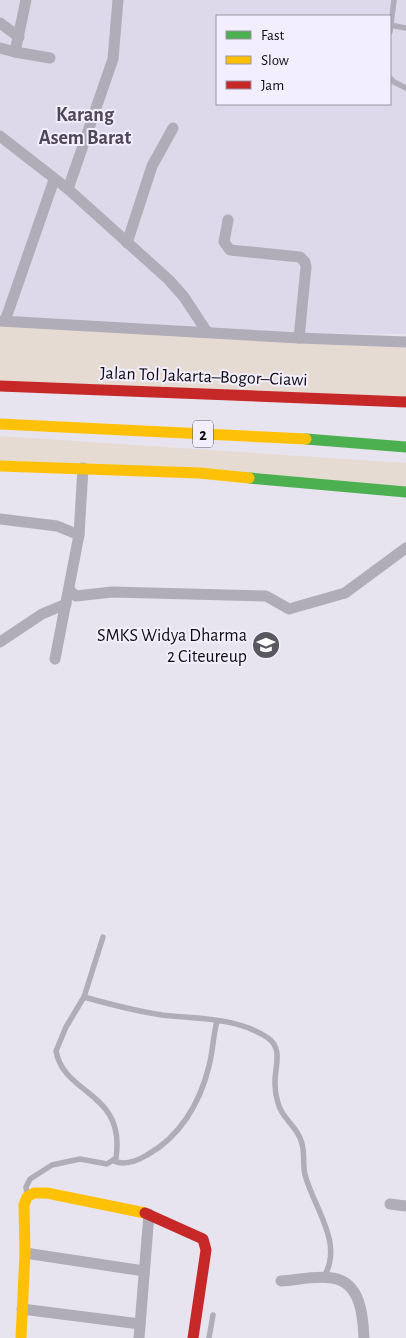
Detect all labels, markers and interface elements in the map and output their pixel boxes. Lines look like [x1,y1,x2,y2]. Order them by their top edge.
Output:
legend [216,15,391,105]
text: Fast [261,28,285,43]
text: Slow [261,53,289,68]
text: Jam [261,78,284,93]
district label: Karang Asem Barat [39,105,131,148]
street label: Jalan Tol Jakarta–Bogor–Ciawi [100,364,308,390]
road number: 2 [193,420,213,448]
place label: SMKS Widya Dharma 2 Citeureup [97,627,247,666]
school or university icon: SMKS Widya Dharma 2 Citeureup [251,630,281,660]

